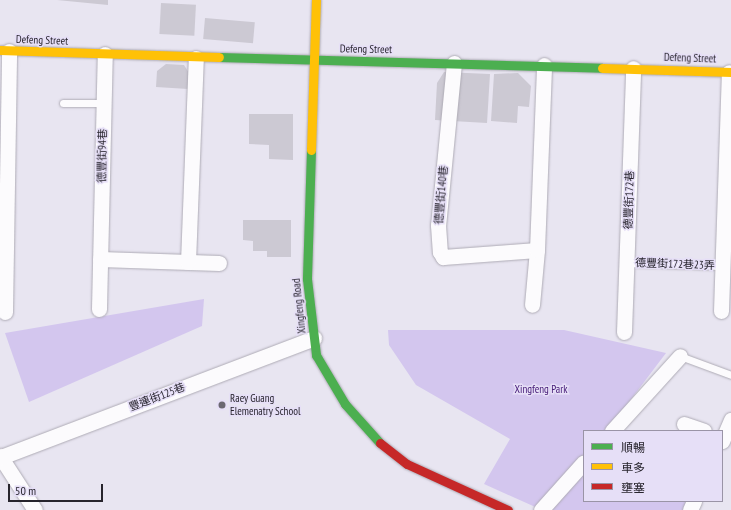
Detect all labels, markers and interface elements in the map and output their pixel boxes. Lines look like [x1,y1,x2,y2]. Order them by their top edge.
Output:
street label: Defeng Street [16,32,68,48]
street label: Defeng Street [340,42,392,56]
street label: Defeng Street [664,50,716,66]
street label: 德豐街94巷 [95,129,109,183]
street label: 德豐街140巷 [432,165,450,225]
street label: 德豐街172巷 [621,170,637,230]
street label: 德豐街172巷23弄 [635,256,715,272]
street label: Xingfeng Road [290,278,308,334]
street label: 豐連街125巷 [127,380,187,414]
park label: Xingfeng Park [514,382,568,396]
place label: Raey Guang Elemenatry School [230,392,301,418]
marker: Raey Guang Elemenatry School [217,400,227,410]
legend [583,430,723,502]
text: 順暢 [621,440,645,455]
text: 車多 [621,460,645,475]
scale bar [10,476,105,502]
text: 壅塞 [621,480,645,495]
text: 50 m [15,483,36,498]

